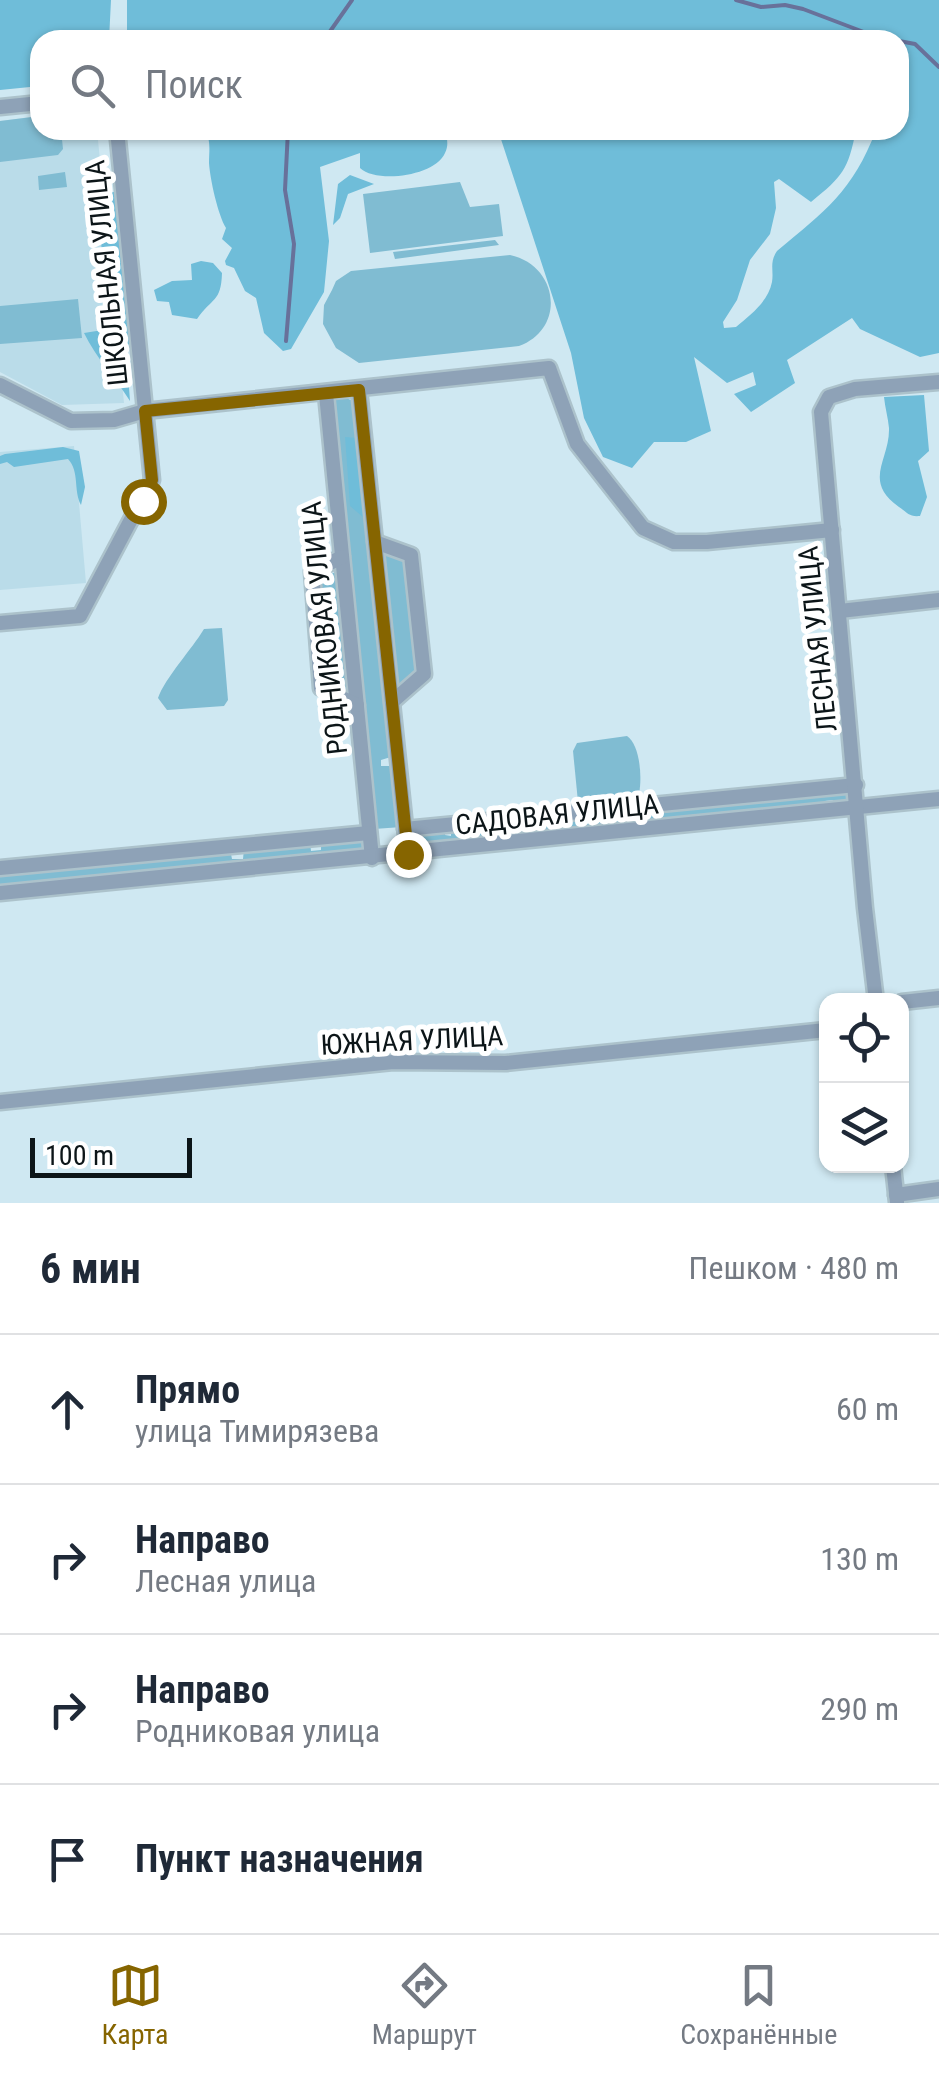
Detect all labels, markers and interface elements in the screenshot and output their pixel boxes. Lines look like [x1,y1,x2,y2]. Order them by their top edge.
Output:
search box [30,30,909,140]
icon: search [65,58,120,113]
text: Поиск [145,63,243,107]
street label: ШКОЛЬНАЯ УЛИЦА [78,159,135,387]
route start [121,479,167,525]
street label: РОДНИКОВАЯ УЛИЦА [295,500,354,756]
street label: ЛЕСНАЯ УЛИЦА [791,544,844,733]
street label: САДОВАЯ УЛИЦА [454,787,660,842]
route end [386,832,432,878]
map controls [819,993,909,1173]
button: locate [819,993,909,1083]
street label: ЮЖНАЯ УЛИЦА [320,1019,504,1062]
button: layers [819,1083,909,1173]
scale bar [30,1133,192,1178]
text: 100 m [45,1139,114,1172]
text: 6 мин [40,1244,141,1293]
text: Пешком · 480 m [689,1249,899,1287]
text: Прямо [135,1368,240,1412]
icon: ahead [40,1382,95,1437]
text: 60 m [836,1390,899,1428]
text: улица Тимирязева [135,1412,379,1450]
text: Направо [135,1518,270,1562]
icon: right [40,1532,95,1587]
text: 130 m [820,1540,899,1578]
text: Лесная улица [135,1562,316,1600]
text: Направо [135,1668,270,1712]
icon: right [40,1682,95,1737]
text: 290 m [820,1690,899,1728]
text: Родниковая улица [135,1712,380,1750]
icon: arrive [40,1832,95,1887]
text: Пункт назначения [135,1837,424,1881]
tab: Карта [102,1958,169,2051]
tab: Маршрут [372,1958,477,2051]
tab: Сохранённые [680,1958,837,2051]

